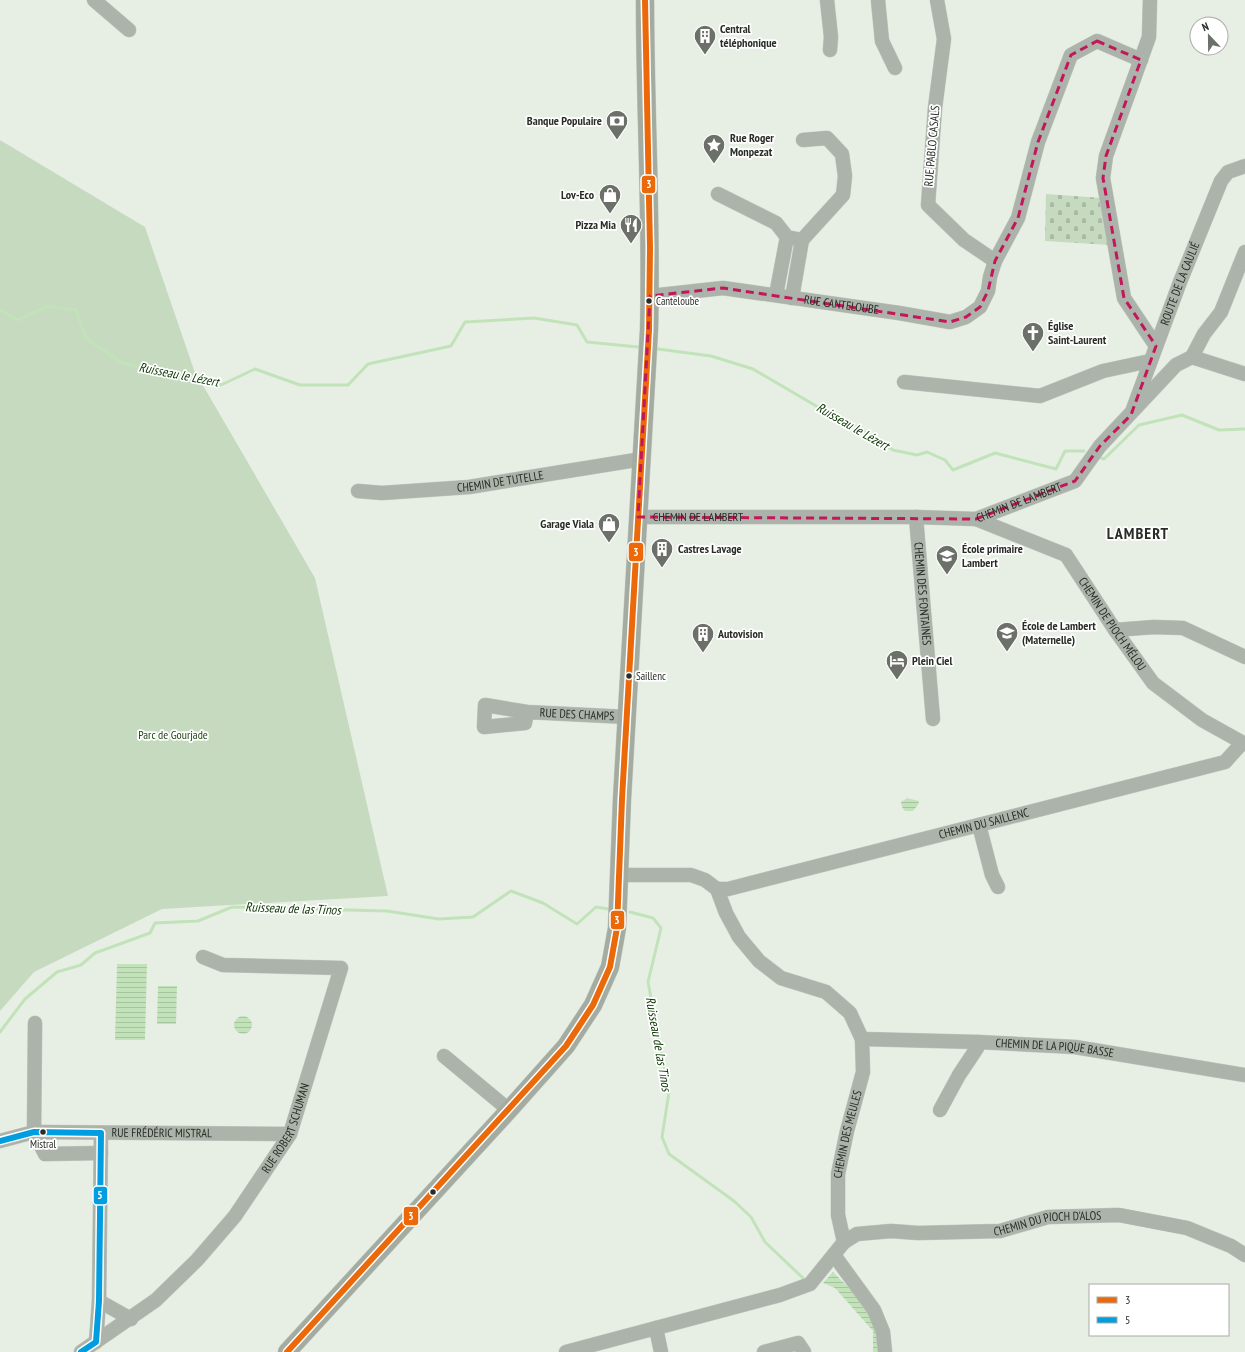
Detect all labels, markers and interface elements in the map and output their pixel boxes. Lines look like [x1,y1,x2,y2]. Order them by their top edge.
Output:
north arrow [1189,16,1229,56]
text: N [1200,19,1211,34]
place label: Central téléphonique [720,21,777,50]
building icon: Central téléphonique [692,23,718,56]
street label: RUE PABLO CASALS [920,105,943,187]
bank icon: Banque Populaire [604,108,630,141]
place label: Banque Populaire [527,113,602,128]
place label: Rue Roger Monpezat [730,130,774,159]
place icon: Rue Roger Monpezat [701,132,727,165]
line badge: 3 [641,175,656,194]
text: 3 [646,177,652,191]
shop icon: Lov-Eco [597,182,623,215]
place label: Lov-Eco [561,187,595,202]
restaurant icon: Pizza Mia [618,212,644,245]
place label: Pizza Mia [575,217,616,232]
street label: ROUTE DE LA CAULIÉ [1157,239,1203,327]
street label: RUE CANTELOUBE [803,292,880,317]
place label: Canteloube [656,294,699,308]
marker: Canteloube [644,296,654,306]
place label: Église Saint-Laurent [1048,318,1107,347]
church icon: Église Saint-Laurent [1020,320,1046,353]
water label: Ruisseau le Lézert [138,358,222,391]
water label: Ruisseau le Lézert [813,399,893,455]
street label: CHEMIN DE TUTELLE [456,467,545,495]
street label: CHEMIN DE LAMBERT [974,479,1064,525]
street label: CHEMIN DE LAMBERT [653,509,744,524]
shop icon: Garage Viala [596,511,622,544]
place label: Garage Viala [540,516,594,531]
district label: LAMBERT [1107,523,1169,543]
building icon: Castres Lavage [649,536,675,569]
place label: Castres Lavage [678,541,742,556]
street label: CHEMIN DES FONTAINES [911,541,935,646]
place label: École primaire Lambert [962,541,1023,570]
line badge: 3 [628,542,644,562]
school or university icon: École primaire Lambert [934,543,960,576]
text: 3 [633,545,639,559]
street label: CHEMIN DE PIOCH MÉLOU [1076,574,1150,673]
place label: École de Lambert (Maternelle) [1022,618,1096,647]
school or university icon: École de Lambert (Maternelle) [994,620,1020,653]
building icon: Autovision [690,621,716,654]
place label: Autovision [717,626,763,641]
hotel icon: Plein Ciel [884,648,910,681]
place label: Plein Ciel [912,653,953,668]
place label: Saillenc [636,669,666,683]
marker: Saillenc [624,671,634,681]
street label: RUE DES CHAMPS [539,705,615,723]
park label: Parc de Gourjade [138,727,208,742]
street label: CHEMIN DU SAILLENC [937,804,1031,842]
water label: Ruisseau de las Tinos [245,898,343,919]
line badge: 3 [610,910,625,930]
text: 3 [614,913,620,927]
water label: Ruisseau de las Tinos [642,996,675,1094]
street label: CHEMIN DE LA PIQUE BASSE [995,1035,1115,1060]
street label: RUE ROBERT SCHUMAN [258,1081,312,1176]
street label: CHEMIN DES MEULES [830,1088,865,1178]
street label: RUE FRÉDÉRIC MISTRAL [112,1125,212,1140]
marker: Mistral [38,1127,48,1137]
place label: Mistral [30,1137,56,1151]
line badge: 5 [93,1186,108,1205]
unlabelled marker [428,1187,438,1197]
text: 5 [97,1188,103,1202]
line badge: 3 [403,1206,419,1226]
street label: CHEMIN DU PIOCH D'ALOS [994,1208,1101,1238]
text: 3 [408,1209,414,1223]
legend [1089,1284,1229,1336]
text: 3 [1125,1292,1130,1307]
text: 5 [1125,1312,1130,1327]

